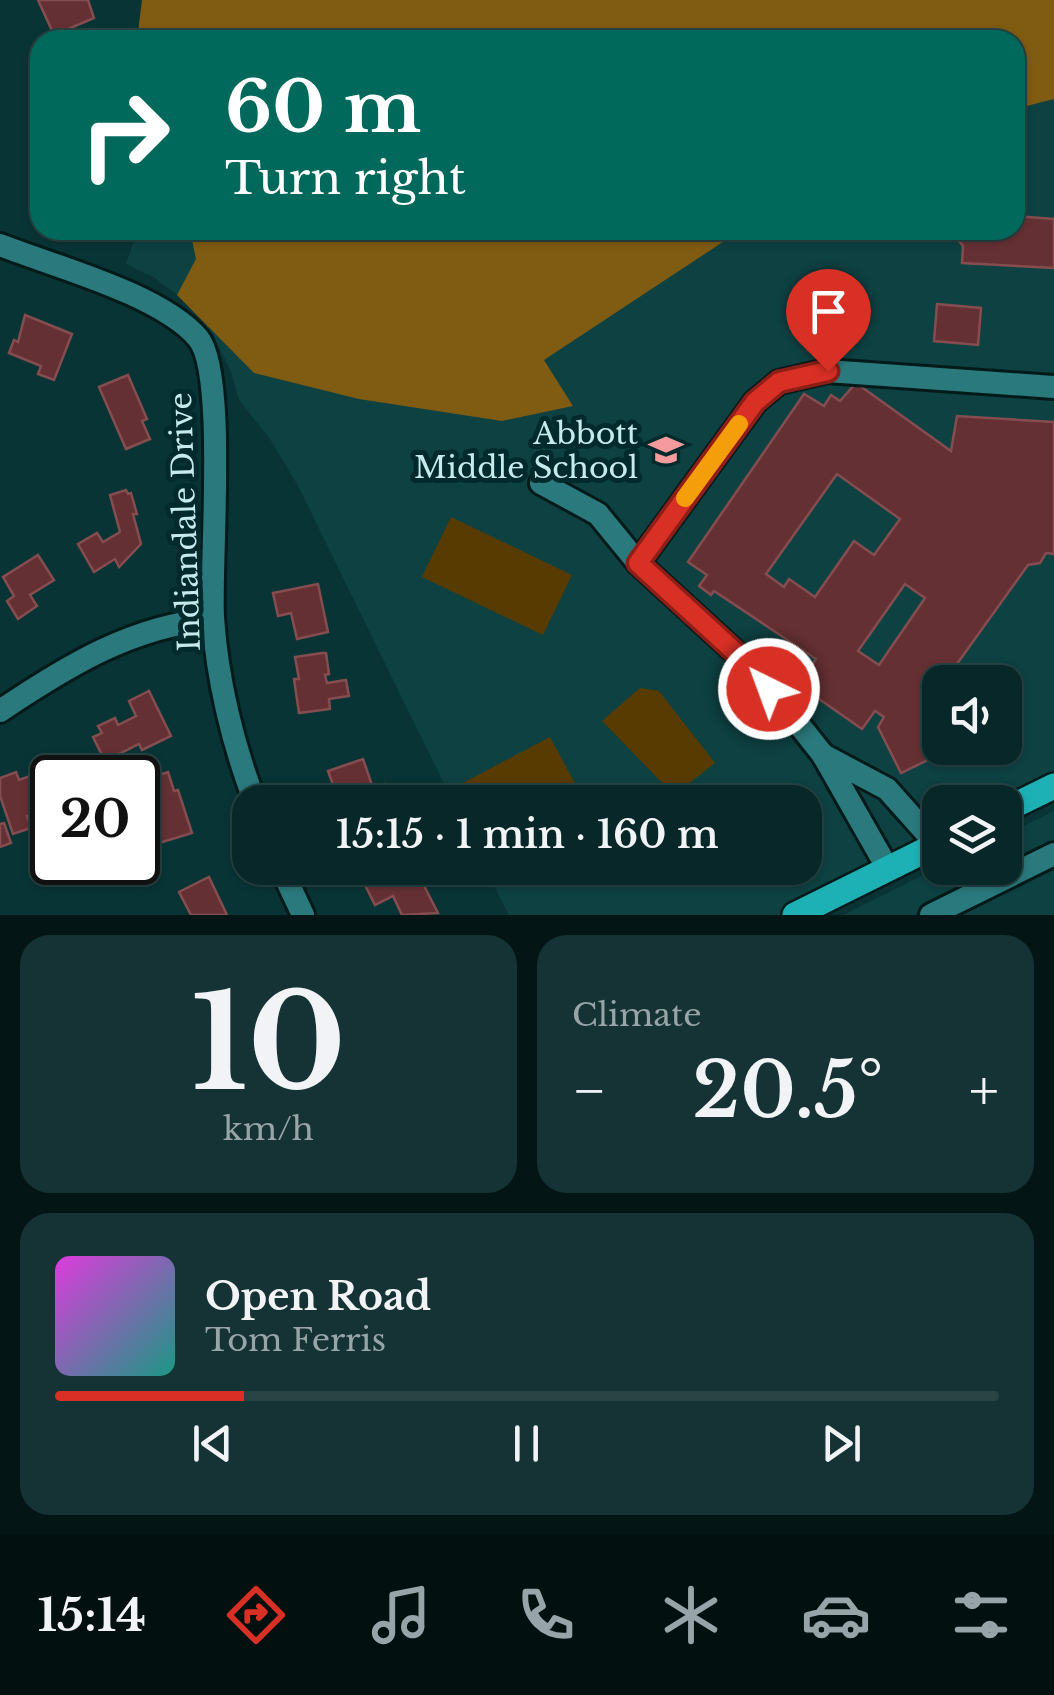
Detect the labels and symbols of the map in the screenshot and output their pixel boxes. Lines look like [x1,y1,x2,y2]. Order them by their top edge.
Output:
pin [786,269,871,372]
street label: Indiandale Drive [162,392,208,652]
place label: Abbott Middle School [414,415,639,486]
school or university icon: Abbott Middle School [647,431,685,469]
position arrow [717,637,821,741]
speed limit sign: 20 [30,755,160,885]

